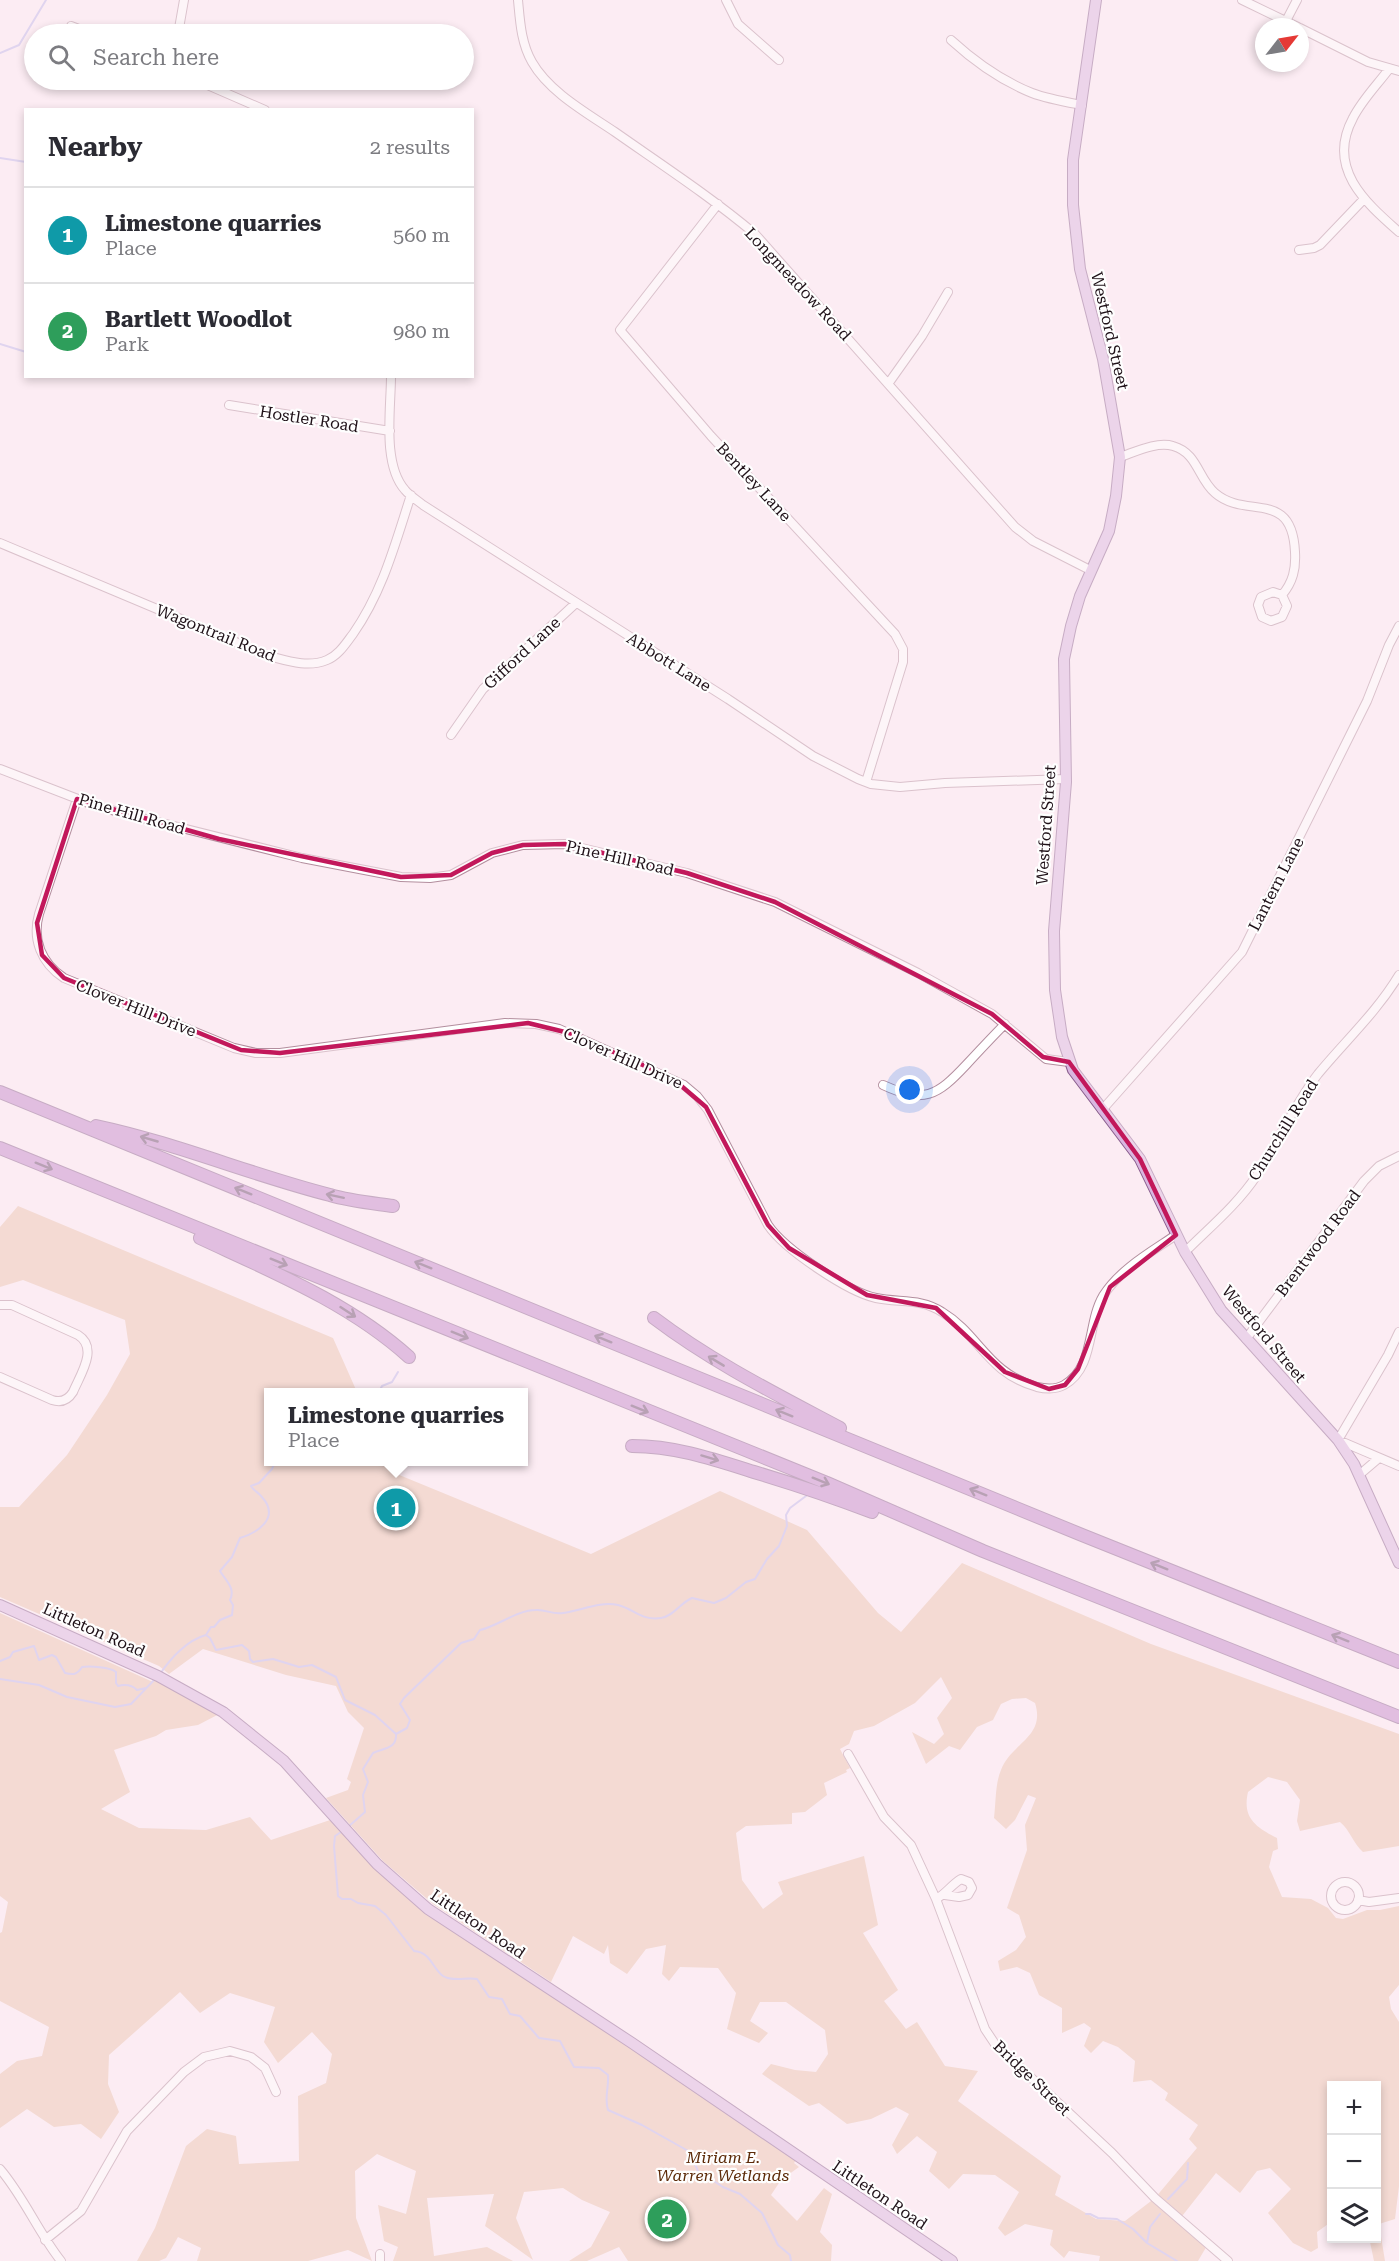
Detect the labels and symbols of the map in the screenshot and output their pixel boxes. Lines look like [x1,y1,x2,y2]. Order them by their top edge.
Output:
north arrow [1255,18,1309,72]
street label: Longmeadow Road [741,224,855,344]
street label: Westford Street [1087,270,1133,392]
street label: Hostler Road [258,402,360,436]
street label: Bentley Lane [713,439,795,525]
street label: Wagontrail Road [153,600,279,666]
street label: Gifford Lane [480,613,564,693]
street label: Abbott Lane [623,629,715,696]
street label: Westford Street [1032,764,1060,886]
street label: Pine Hill Road [76,790,188,838]
street label: Lantern Lane [1244,834,1308,934]
street label: Pine Hill Road [564,836,676,880]
street label: Clover Hill Drive [73,975,199,1041]
street label: Clover Hill Drive [560,1023,686,1093]
your location [895,1075,924,1104]
street label: Churchill Road [1244,1076,1322,1184]
one-way arrow [140,1133,159,1144]
one-way arrow [35,1161,53,1172]
one-way arrow [234,1185,252,1196]
street label: Brentwood Road [1272,1186,1364,1300]
one-way arrow [326,1190,346,1201]
one-way arrow [269,1257,288,1268]
one-way arrow [414,1259,433,1270]
street label: Westford Street [1218,1282,1310,1386]
one-way arrow [339,1306,356,1318]
one-way arrow [450,1330,469,1341]
one-way arrow [595,1333,613,1344]
one-way arrow [708,1354,725,1366]
one-way arrow [631,1404,649,1415]
one-way arrow [775,1407,794,1418]
one-way arrow [700,1453,719,1464]
one-way arrow [812,1476,830,1487]
pin: 1 [376,1486,416,1530]
one-way arrow [970,1486,988,1497]
one-way arrow [1150,1560,1169,1571]
street label: Littleton Road [40,1599,148,1661]
one-way arrow [1332,1632,1350,1643]
street label: Littleton Road [427,1885,529,1963]
street label: Bridge Street [989,2036,1075,2120]
park label: Miriam E. Warren Wetlands [657,2148,789,2185]
street label: Littleton Road [829,2156,931,2234]
pin: 2 [648,2196,686,2242]

